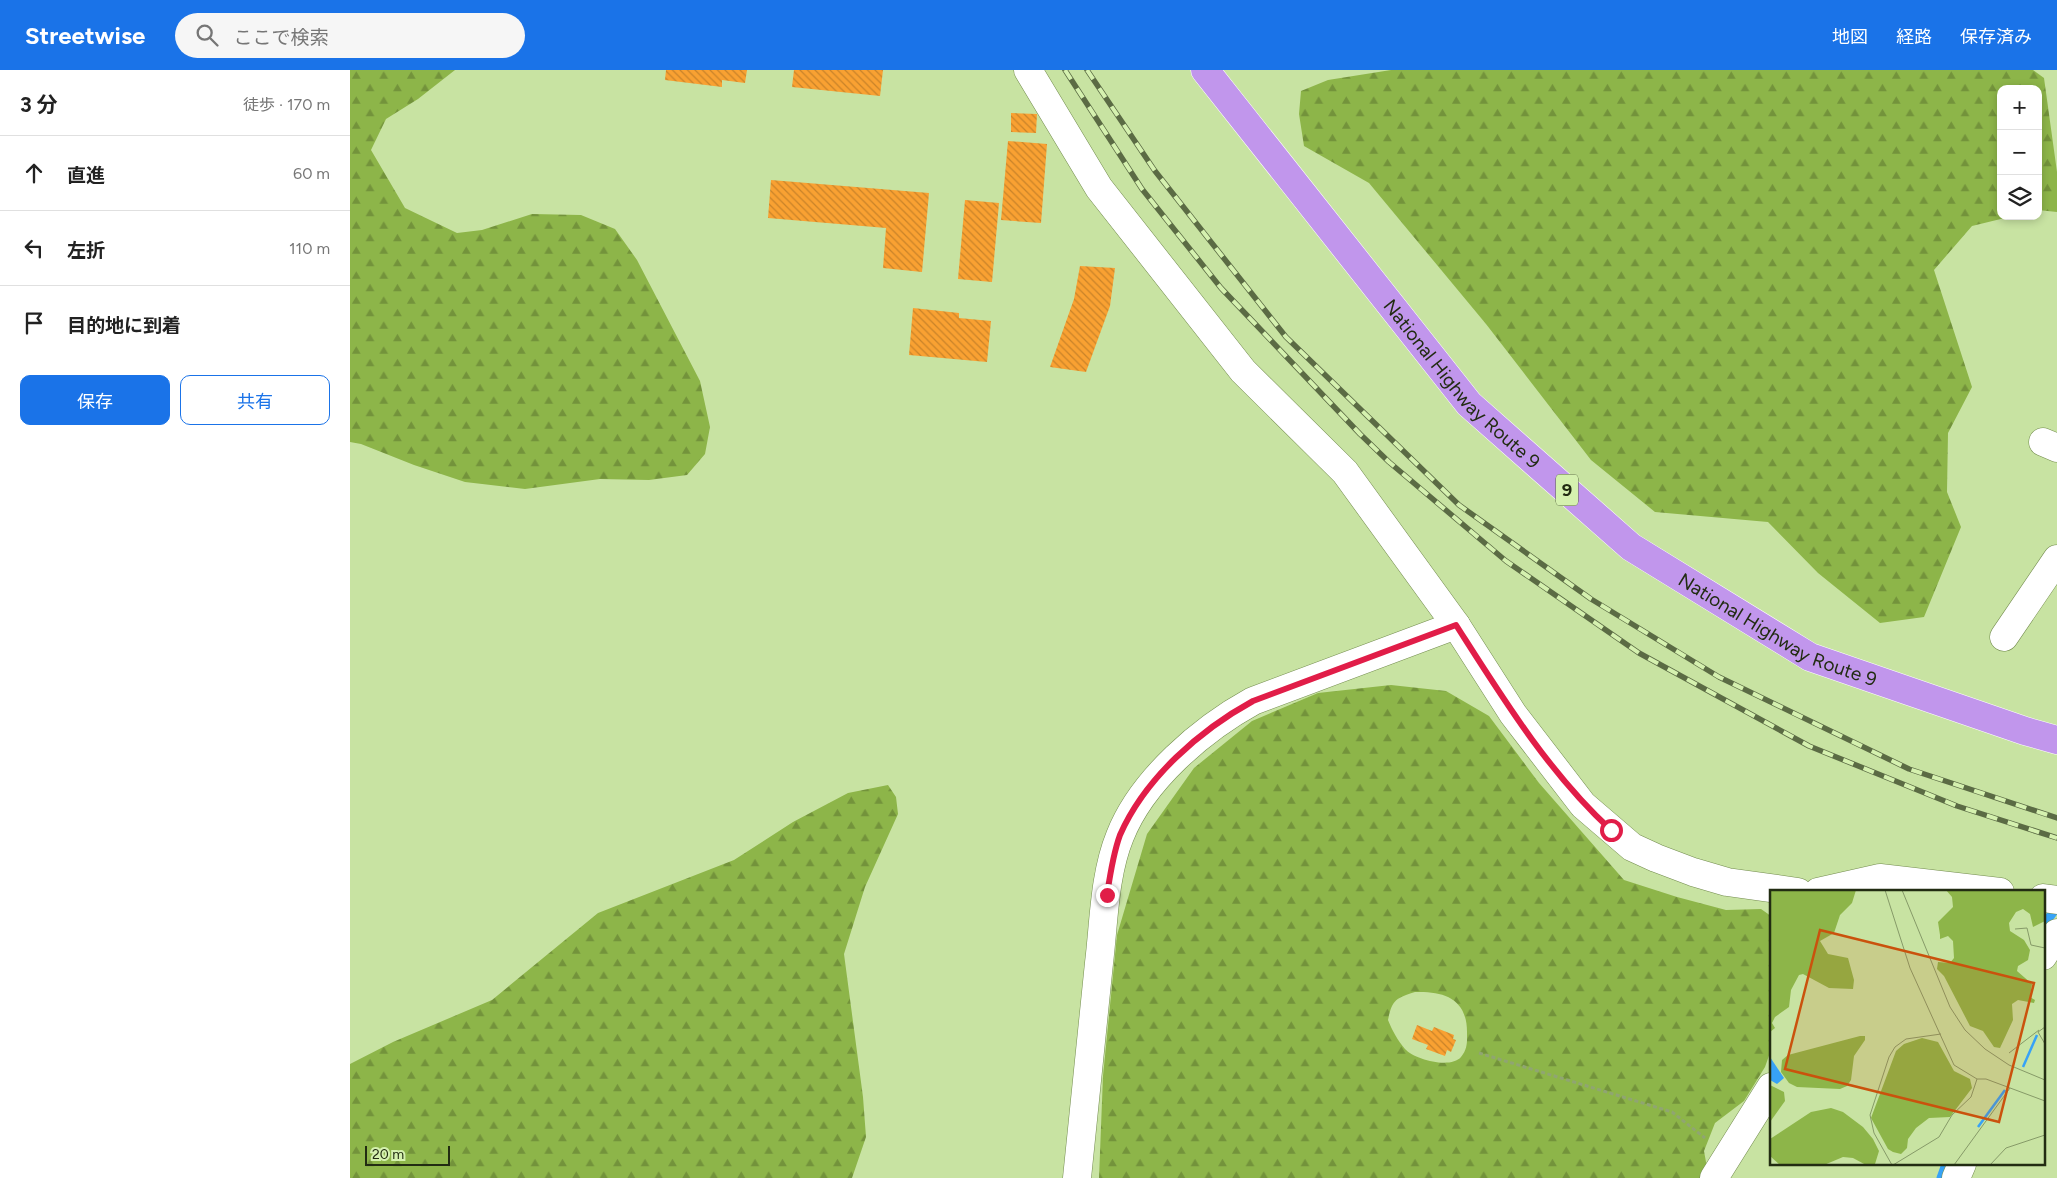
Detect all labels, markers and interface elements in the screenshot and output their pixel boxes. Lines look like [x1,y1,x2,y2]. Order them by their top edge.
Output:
search box [175,13,525,58]
text: Streetwise [25,21,145,50]
icon: search [193,21,221,49]
text: ここで検索 [233,26,328,49]
text: 地図 [1832,26,1868,48]
text: 経路 [1896,26,1932,48]
text: 保存済み [1960,26,2032,48]
map controls [1997,85,2042,220]
button: + [1997,85,2042,130]
text: 3 分 [20,92,58,117]
text: 徒歩 · 170 m [243,95,330,114]
button: − [1997,130,2042,175]
icon: ahead [20,159,48,187]
text: 直進 [67,164,105,187]
text: 60 m [293,164,330,183]
button: layers [1997,175,2042,220]
icon: left [20,234,48,262]
text: 左折 [67,239,105,262]
text: 110 m [289,239,330,258]
street label: National Highway Route 9 [1378,295,1545,473]
icon: arrive [20,309,48,337]
text: 目的地に到着 [67,314,181,337]
button: 保存 [20,375,170,425]
button: 共有 [180,375,330,425]
road number: 9 [1556,474,1578,506]
street label: National Highway Route 9 [1674,568,1880,691]
route start [1600,819,1623,842]
route end [1096,884,1119,907]
inset map [1770,890,2044,1166]
scale bar [365,1143,450,1166]
text: 20 m [372,1146,404,1163]

